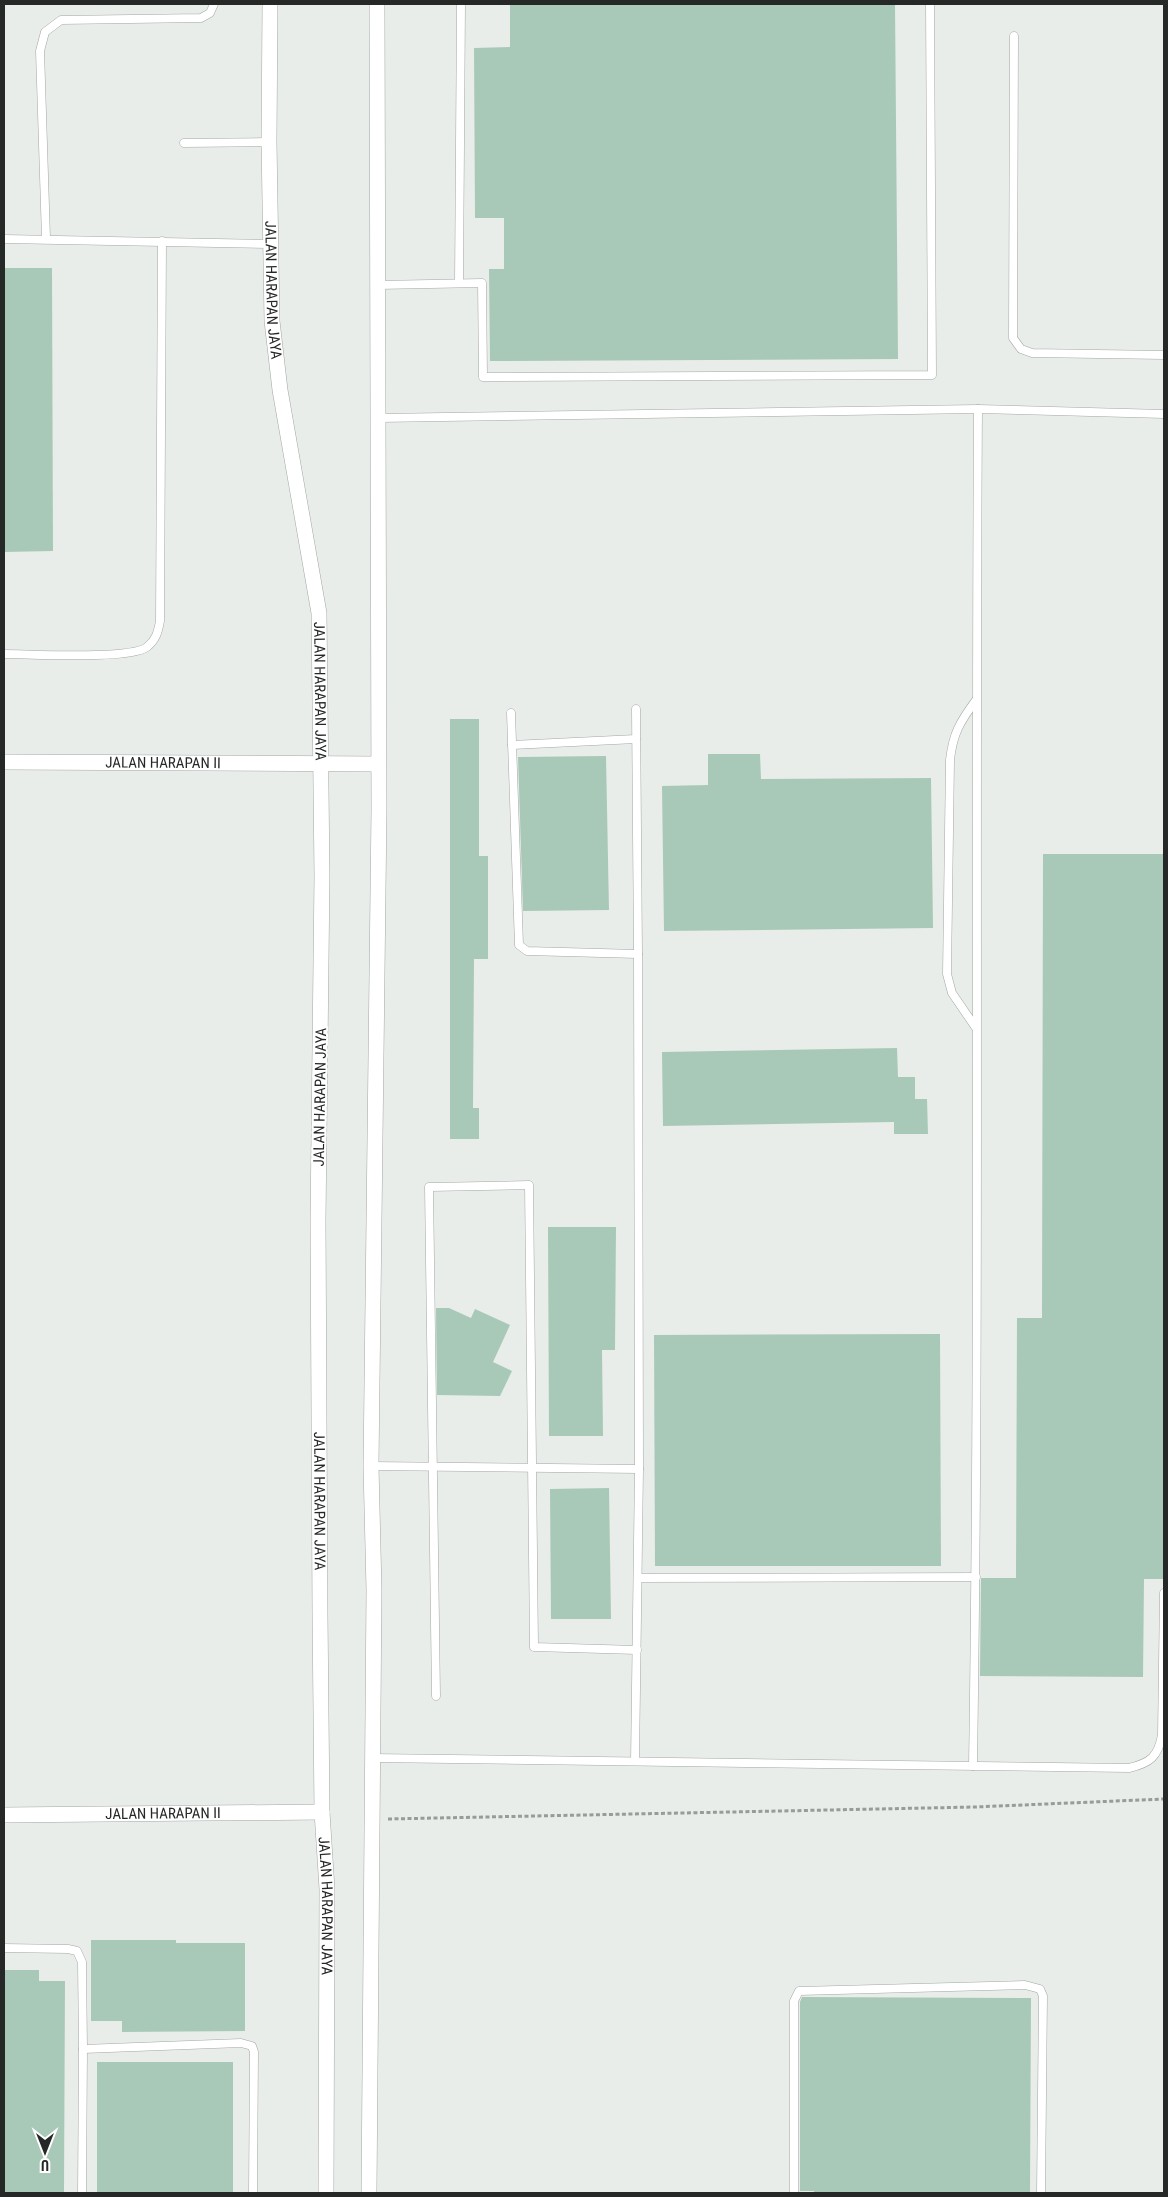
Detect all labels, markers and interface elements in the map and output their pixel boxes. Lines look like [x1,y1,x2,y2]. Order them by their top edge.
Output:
street label: JALAN HARAPAN JAYA [261,220,285,360]
street label: JALAN HARAPAN JAYA [310,622,330,761]
street label: JALAN HARAPAN II [105,754,221,772]
street label: JALAN HARAPAN JAYA [310,1027,330,1166]
street label: JALAN HARAPAN JAYA [310,1432,329,1571]
street label: JALAN HARAPAN II [105,1804,221,1823]
street label: JALAN HARAPAN JAYA [315,1836,336,1976]
north arrow [20,2127,70,2177]
text: U [41,2157,49,2173]

